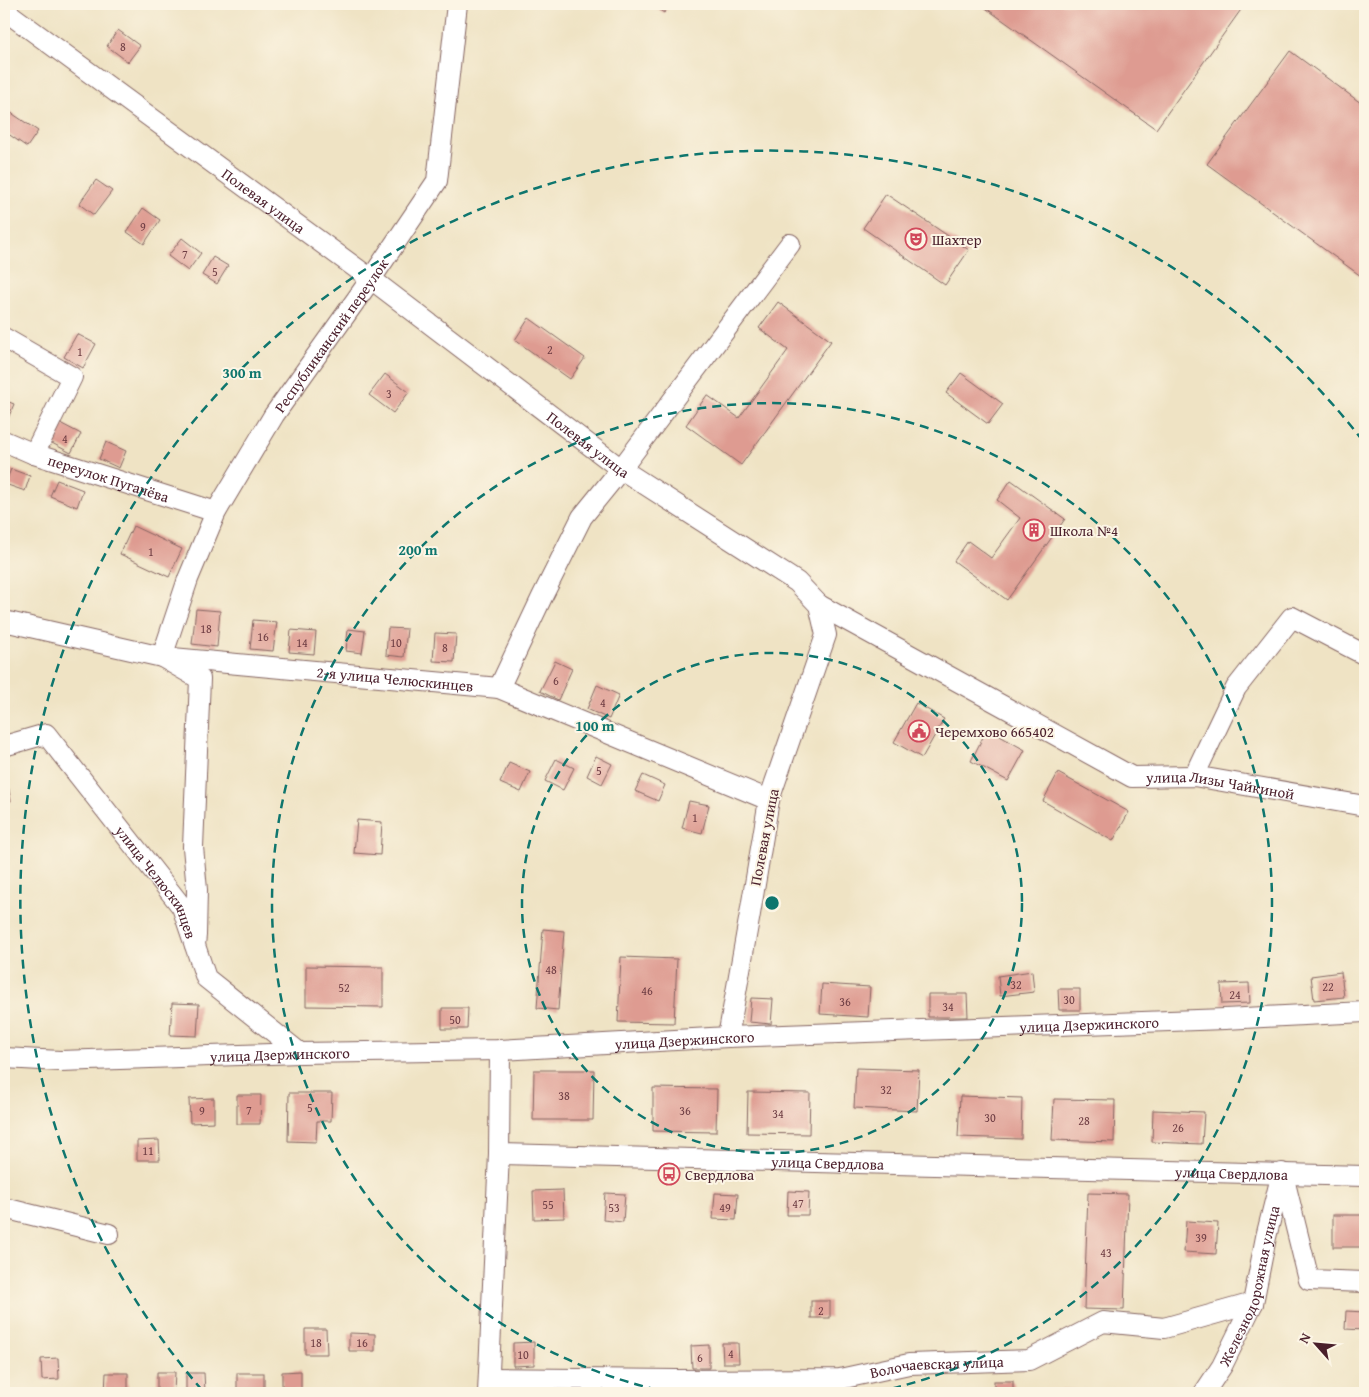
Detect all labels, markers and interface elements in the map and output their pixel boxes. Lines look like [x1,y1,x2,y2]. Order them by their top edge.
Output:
house number: 8 [120,38,126,55]
street label: Полевая улица [218,163,310,238]
house number: 9 [140,218,146,235]
theatre icon: Шахтер [904,227,928,251]
place label: Шахтер [932,229,982,250]
house number: 7 [182,246,188,263]
street label: Республиканский переулок [269,254,393,416]
house number: 5 [212,263,218,280]
house number: 2 [547,341,553,358]
house number: 1 [77,343,83,360]
text: 300 m [222,362,262,383]
house number: 3 [386,385,392,402]
street label: Полевая улица [543,406,634,483]
house number: 4 [62,430,68,447]
street label: переулок Пугачёва [46,449,173,507]
building icon: Школа №4 [1022,518,1046,542]
place label: Школа №4 [1050,520,1118,541]
text: 200 m [398,539,438,560]
house number: 1 [148,543,154,560]
house number: 18 [200,620,212,637]
house number: 16 [257,628,269,645]
house number: 14 [296,634,308,651]
house number: 10 [390,634,402,651]
house number: 8 [442,639,448,656]
street label: 2-я улица Челюскинцев [316,661,474,696]
house number: 6 [553,672,559,689]
house number: 4 [600,694,606,711]
text: 100 m [575,715,615,736]
public building icon: Черемхово 665402 [907,719,931,743]
place label: Черемхово 665402 [935,721,1054,742]
house number: 5 [596,762,602,779]
street label: улица Лизы Чайкиной [1145,765,1296,804]
street label: Полевая улица [744,786,784,887]
house number: 1 [692,809,698,826]
street label: улица Челюскинцев [110,820,202,941]
centre of rings [763,894,781,912]
house number: 48 [545,961,557,978]
house number: 32 [1010,976,1022,993]
house number: 22 [1322,978,1334,995]
house number: 52 [338,979,350,996]
house number: 46 [641,982,653,999]
house number: 24 [1229,986,1241,1003]
house number: 30 [1063,991,1075,1008]
house number: 36 [839,993,851,1010]
house number: 34 [942,998,954,1015]
house number: 50 [449,1011,461,1028]
street label: улица Дзержинского [1018,1011,1160,1037]
street label: улица Дзержинского [613,1026,755,1054]
street label: улица Дзержинского [209,1042,350,1067]
house number: 32 [880,1081,892,1098]
house number: 38 [558,1087,570,1104]
house number: 5 [307,1099,313,1116]
house number: 9 [199,1102,205,1119]
house number: 7 [246,1102,252,1119]
house number: 36 [679,1102,691,1119]
house number: 34 [772,1105,784,1122]
house number: 30 [984,1109,996,1126]
house number: 28 [1078,1112,1090,1129]
house number: 26 [1172,1119,1184,1136]
house number: 11 [142,1142,154,1159]
street label: улица Свердлова [770,1150,885,1174]
street label: улица Свердлова [1174,1161,1289,1185]
bus stop icon: Свердлова [657,1162,681,1186]
place label: Свердлова [685,1164,755,1185]
house number: 47 [792,1195,804,1212]
house number: 55 [542,1196,554,1213]
house number: 53 [608,1199,620,1216]
house number: 49 [719,1199,731,1216]
street label: Железнодорожная улица [1213,1202,1284,1370]
house number: 39 [1195,1229,1207,1246]
house number: 43 [1100,1244,1112,1261]
house number: 2 [818,1302,824,1319]
north arrow [1292,1320,1342,1370]
text: N [1293,1329,1316,1347]
house number: 18 [310,1334,322,1351]
house number: 16 [356,1334,368,1351]
house number: 4 [728,1345,734,1362]
house number: 10 [517,1346,529,1363]
house number: 6 [697,1349,703,1366]
street label: Волочаевская улица [868,1350,1005,1383]

